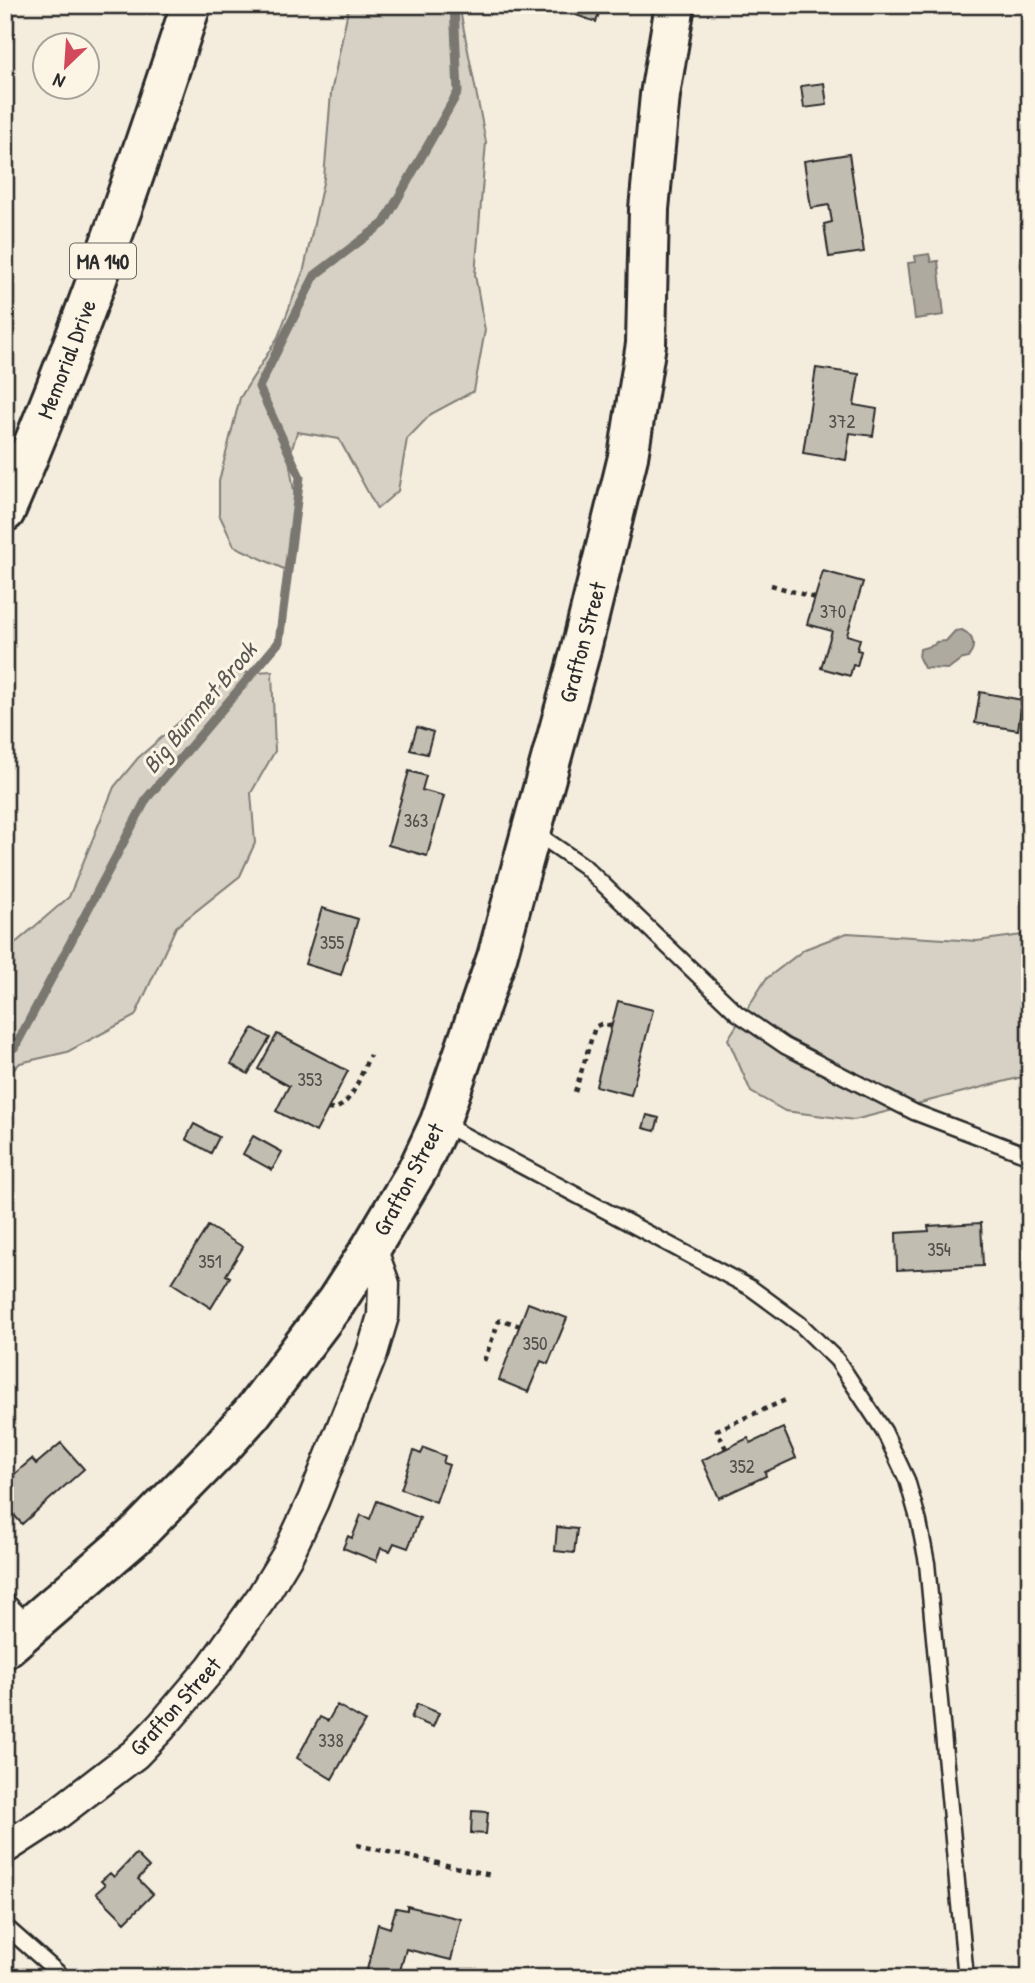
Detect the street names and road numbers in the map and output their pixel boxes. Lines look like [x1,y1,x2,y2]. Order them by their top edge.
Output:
road number: MA 140 [70,244,136,278]
street label: Memorial Drive [29,295,103,423]
street label: Grafton Street [551,577,613,706]
street label: Grafton Street [365,1116,451,1241]
street label: Grafton Street [122,1649,229,1762]

